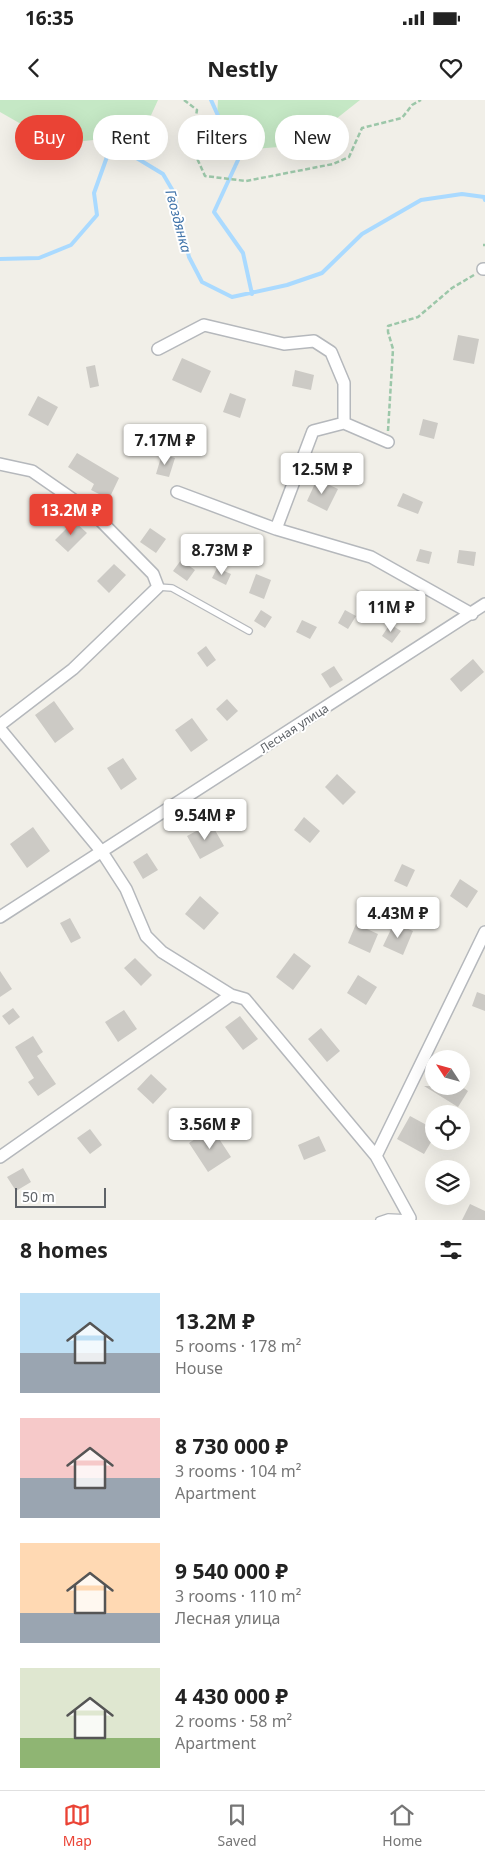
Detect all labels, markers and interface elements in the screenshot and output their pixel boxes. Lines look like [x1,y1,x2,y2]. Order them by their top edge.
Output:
text: 16:35 [25,5,74,31]
text: Nestly [207,53,278,83]
icon: back [20,54,48,82]
icon: heart [437,54,465,82]
chip: Buy [15,115,83,160]
chip: Rent [93,115,168,160]
chip: Filters [178,115,265,160]
chip: New [275,115,349,160]
water label: Гвоздянка [161,187,197,255]
pin: 7.17M ₽ [119,424,211,466]
text: 7.17M ₽ [135,429,195,451]
pin: 12.5M ₽ [276,452,368,495]
text: 12.5M ₽ [292,458,352,480]
pin: 13.2M ₽ [25,494,117,536]
text: 13.2M ₽ [41,499,101,521]
pin: 8.73M ₽ [176,534,268,576]
text: 8.73M ₽ [192,539,252,561]
pin: 11M ₽ [356,590,426,633]
text: 11M ₽ [367,596,415,618]
street label: Лесная улица [256,699,332,757]
pin: 9.54M ₽ [159,798,251,841]
text: 9.54M ₽ [175,804,235,826]
pin: 4.43M ₽ [352,896,444,939]
text: 4.43M ₽ [368,902,428,924]
north arrow [425,1050,470,1095]
map controls [425,1050,470,1205]
button: locate [425,1105,470,1150]
pin: 3.56M ₽ [164,1108,256,1150]
text: 3.56M ₽ [180,1113,240,1135]
button: layers [425,1160,470,1205]
scale bar [15,1185,106,1208]
text: 50 m [22,1187,55,1206]
text: 8 homes [20,1236,108,1264]
icon: filters [437,1236,465,1264]
text: 13.2M ₽ [175,1307,255,1335]
icon: home [60,1313,120,1373]
text: 5 rooms · 178 m² [175,1335,301,1357]
text: House [175,1357,223,1379]
text: 8 730 000 ₽ [175,1432,288,1460]
icon: home [60,1438,120,1498]
text: 3 rooms · 104 m² [175,1460,301,1482]
text: Apartment [175,1482,256,1504]
text: 9 540 000 ₽ [175,1557,288,1585]
icon: home [60,1563,120,1623]
text: 3 rooms · 110 m² [175,1585,301,1607]
text: Лесная улица [175,1607,280,1629]
text: 4 430 000 ₽ [175,1682,288,1710]
icon: home [60,1688,120,1748]
text: 2 rooms · 58 m² [175,1710,292,1732]
text: Apartment [175,1732,256,1754]
tab: Map [63,1801,92,1850]
tab: Saved [218,1801,257,1850]
tab: Home [382,1801,422,1850]

